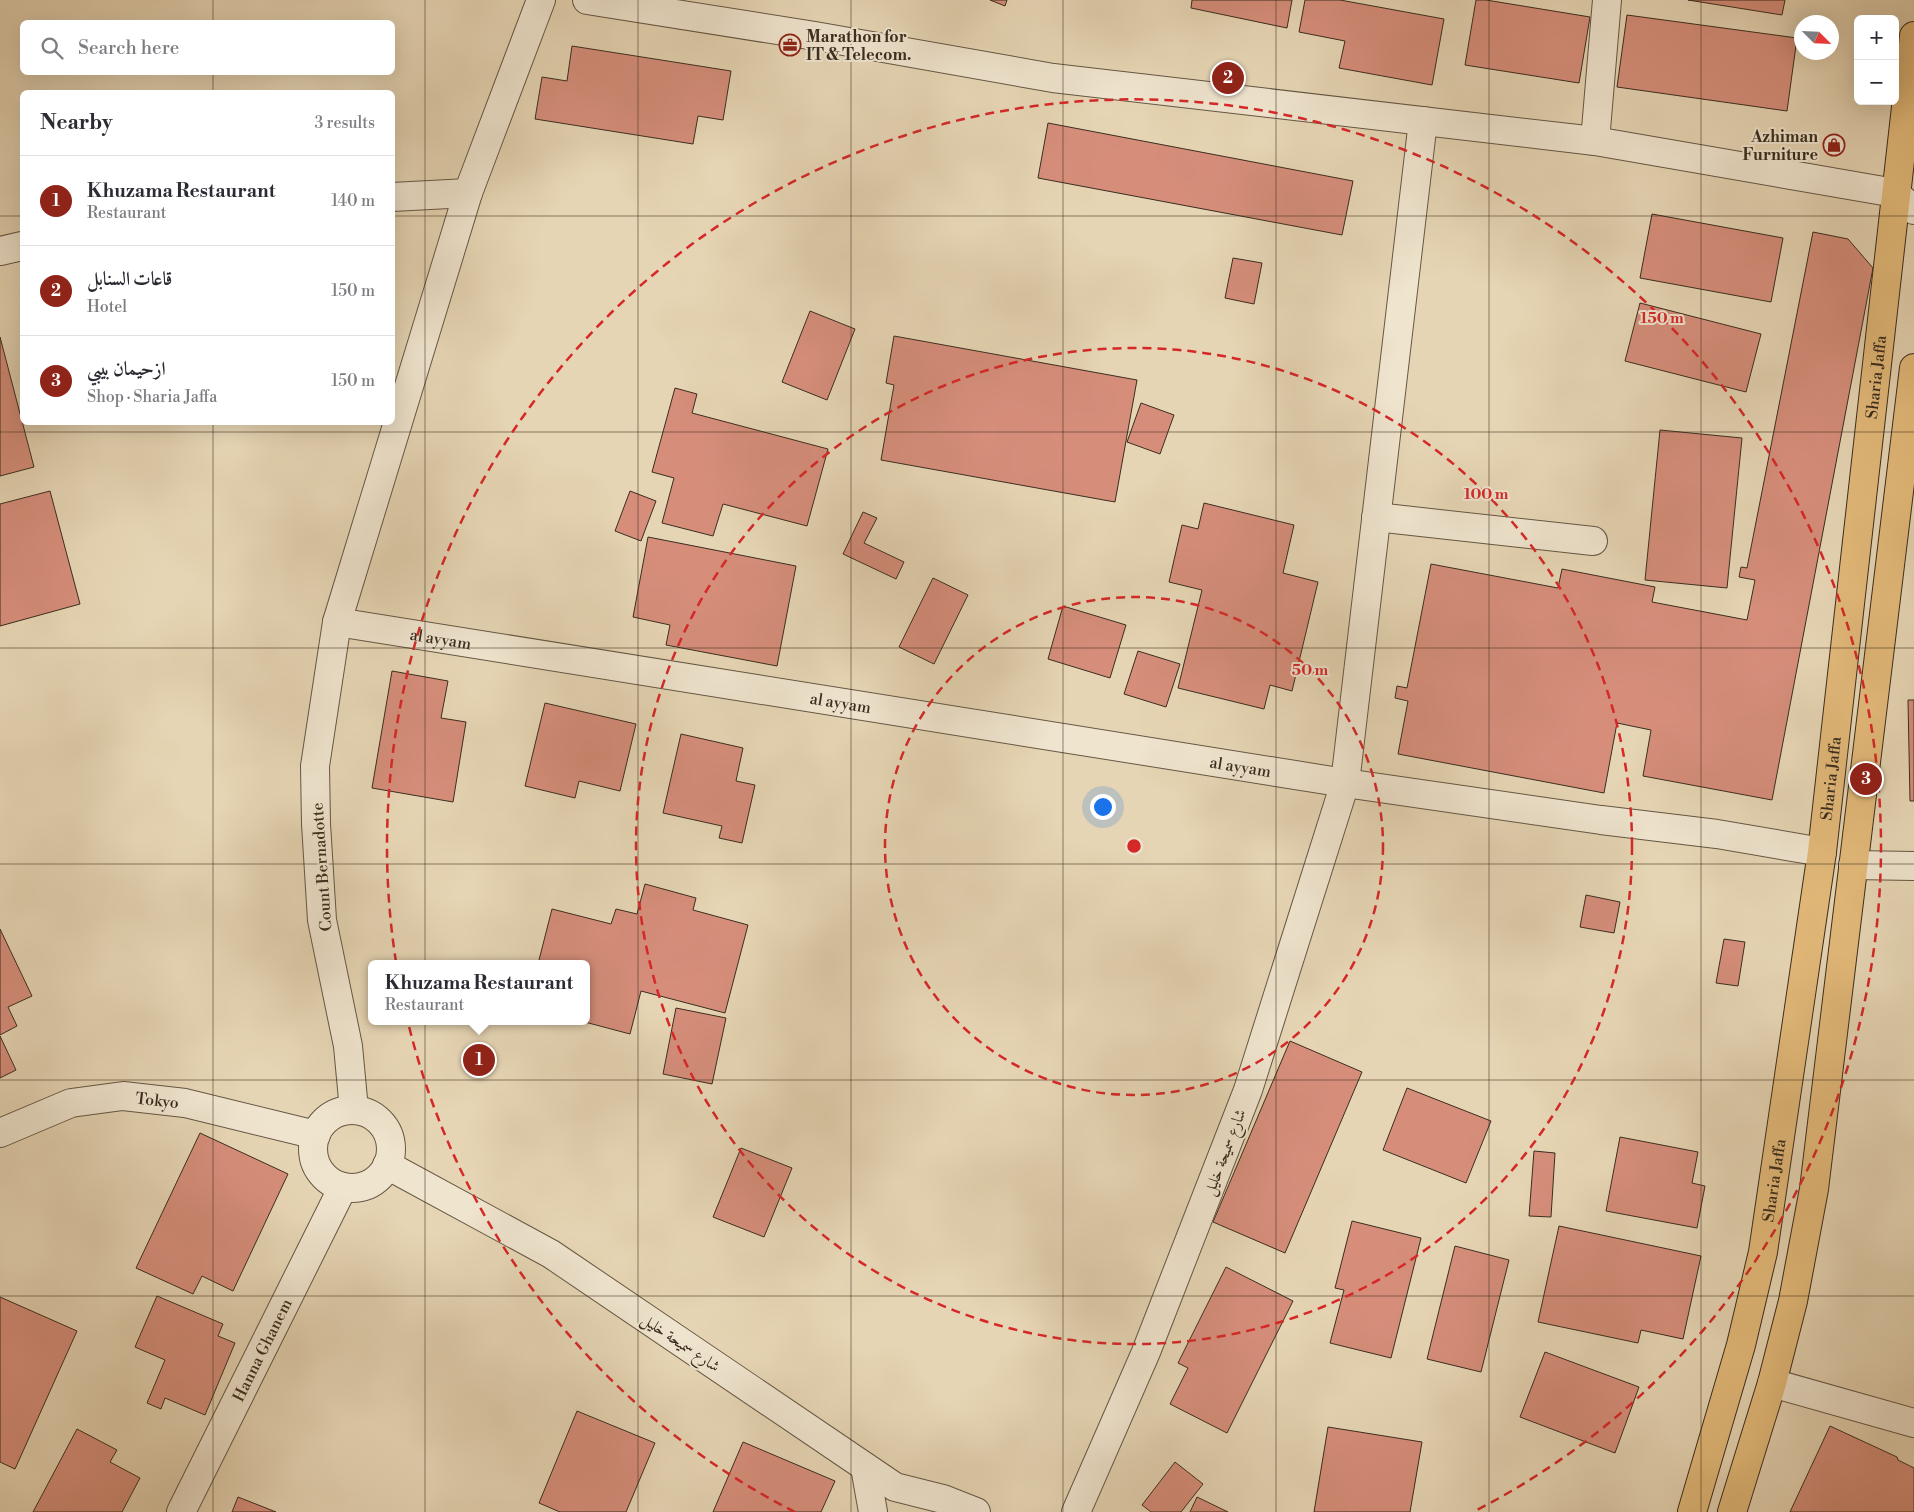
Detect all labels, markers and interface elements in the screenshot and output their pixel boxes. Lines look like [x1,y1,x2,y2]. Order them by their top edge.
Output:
north arrow [1794,15,1839,60]
map controls [1854,15,1899,105]
button: + [1854,15,1899,60]
search box [20,20,395,75]
place label: Marathon for IT & Telecom. [806,27,911,65]
office icon: Marathon for IT & Telecom. [778,33,802,57]
icon: search [38,34,66,62]
text: Search here [78,36,179,60]
pin: 2 [1212,59,1244,97]
button: − [1854,60,1899,105]
text: Nearby [40,110,113,136]
text: 3 results [314,113,375,133]
place label: Azhiman Furniture [1743,127,1818,165]
shop icon: Azhiman Furniture [1822,133,1846,157]
text: Khuzama Restaurant [87,179,275,203]
text: 1 [52,191,60,211]
text: 140 m [331,191,375,211]
text: Restaurant [87,203,166,223]
text: قاعات السنابل [87,267,172,291]
text: 2 [51,281,61,301]
text: 150 m [331,281,375,301]
text: Hotel [87,297,127,317]
text: 150 m [1640,309,1684,328]
street label: Sharia Jaffa [1862,333,1891,420]
text: ازحيمان بيبي [87,357,166,381]
text: 3 [51,371,61,391]
text: 150 m [331,371,375,391]
text: Shop · Sharia Jaffa [87,387,217,407]
text: 100 m [1464,485,1509,504]
street label: al ayyam [408,625,473,654]
text: 50 m [1292,661,1328,680]
street label: al ayyam [808,689,873,718]
street label: Sharia Jaffa [1817,735,1846,821]
street label: al ayyam [1208,753,1272,782]
pin: 3 [1850,760,1882,798]
your location [1090,794,1116,820]
street label: Count Bernadotte [308,802,336,932]
centre of rings [1125,837,1143,855]
popup [368,960,590,1025]
text: Khuzama Restaurant [385,971,573,995]
text: Restaurant [385,995,464,1015]
pin: 1 [463,1041,495,1079]
street label: Tokyo [134,1088,180,1113]
street label: شارع سميحة خليل [1199,1106,1253,1200]
street label: Sharia Jaffa [1759,1137,1791,1224]
street label: Hanna Ghanem [229,1296,297,1405]
street label: شارع سميحة خليل [635,1309,724,1379]

